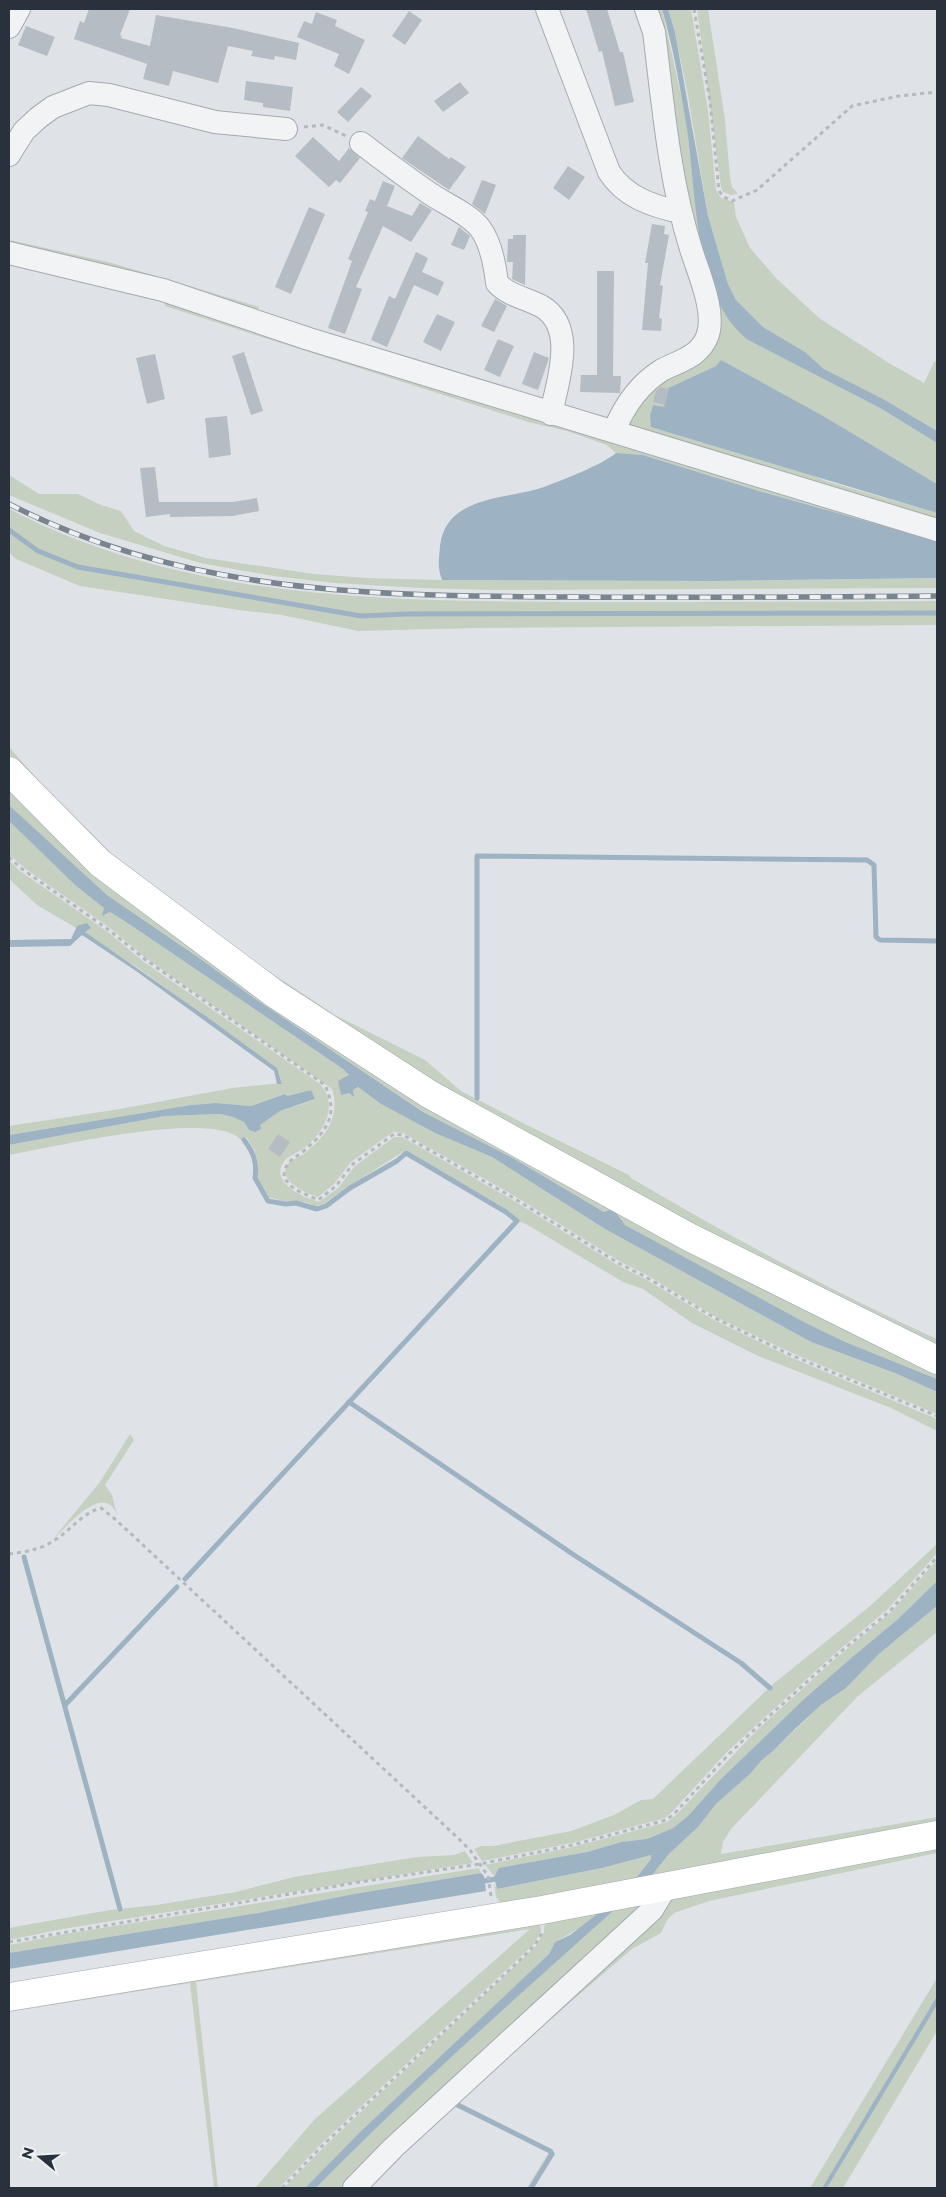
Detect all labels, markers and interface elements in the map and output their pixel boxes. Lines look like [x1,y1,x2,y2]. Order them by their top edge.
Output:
north arrow [15,2132,65,2182]
text: N [17,2145,38,2161]

